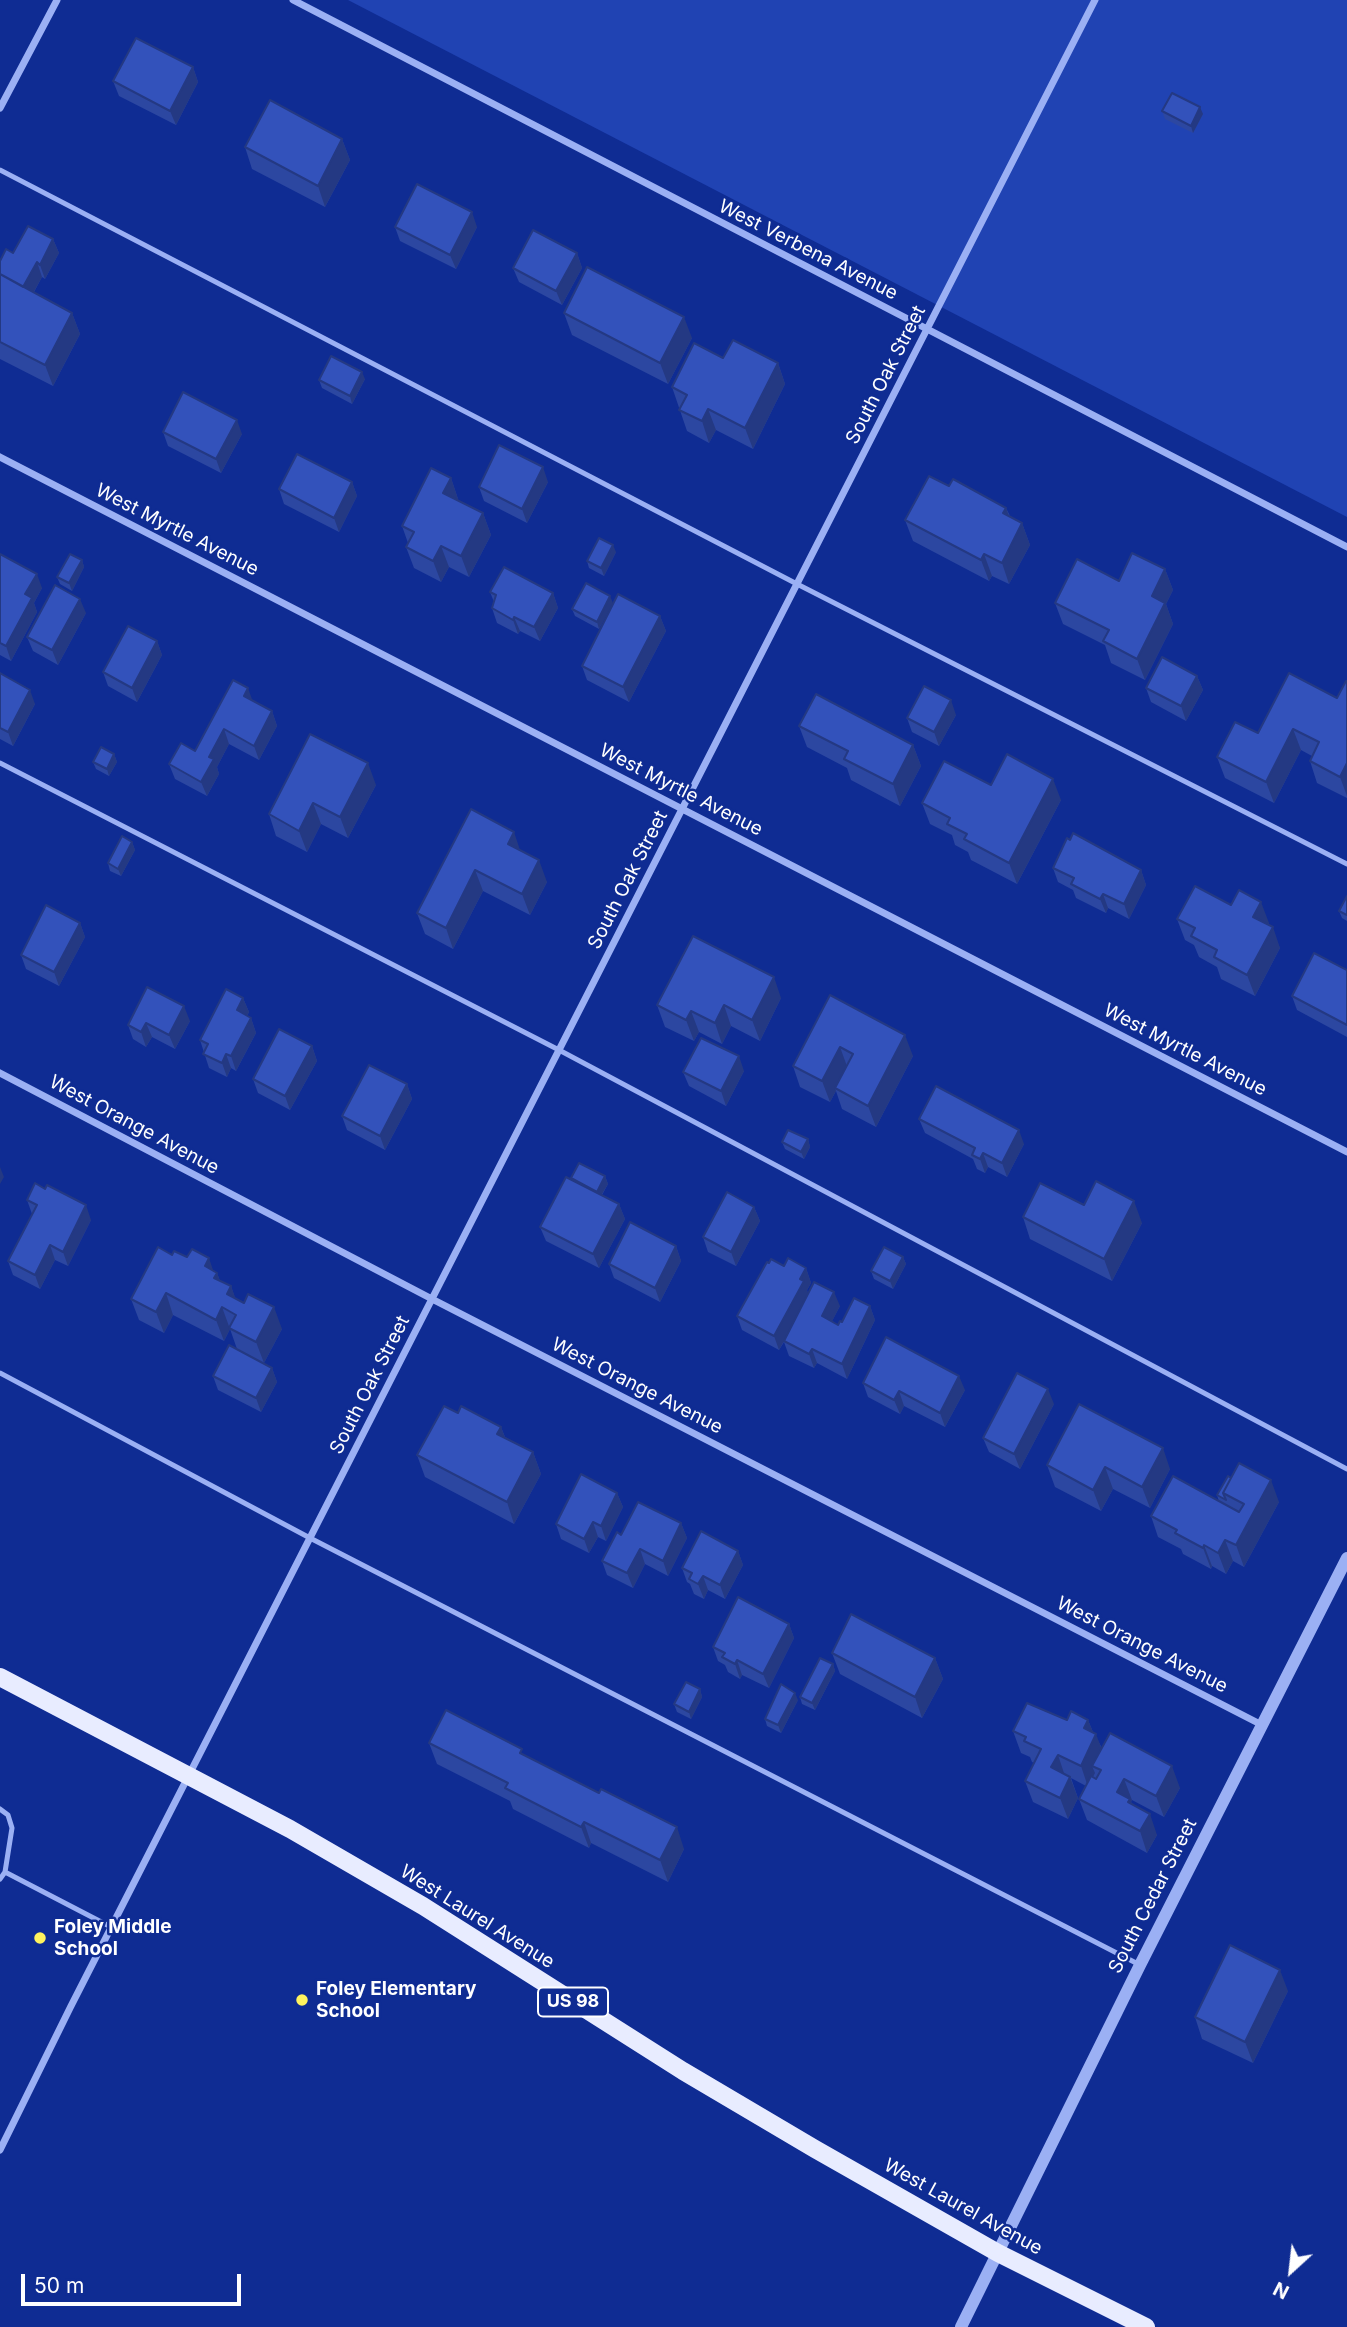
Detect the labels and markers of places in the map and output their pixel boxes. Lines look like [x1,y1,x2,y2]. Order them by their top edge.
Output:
place label: Foley Middle School [54,1916,172,1960]
marker: Foley Middle School [32,1930,48,1946]
place label: Foley Elementary School [316,1978,476,2022]
marker: Foley Elementary School [294,1992,310,2008]

